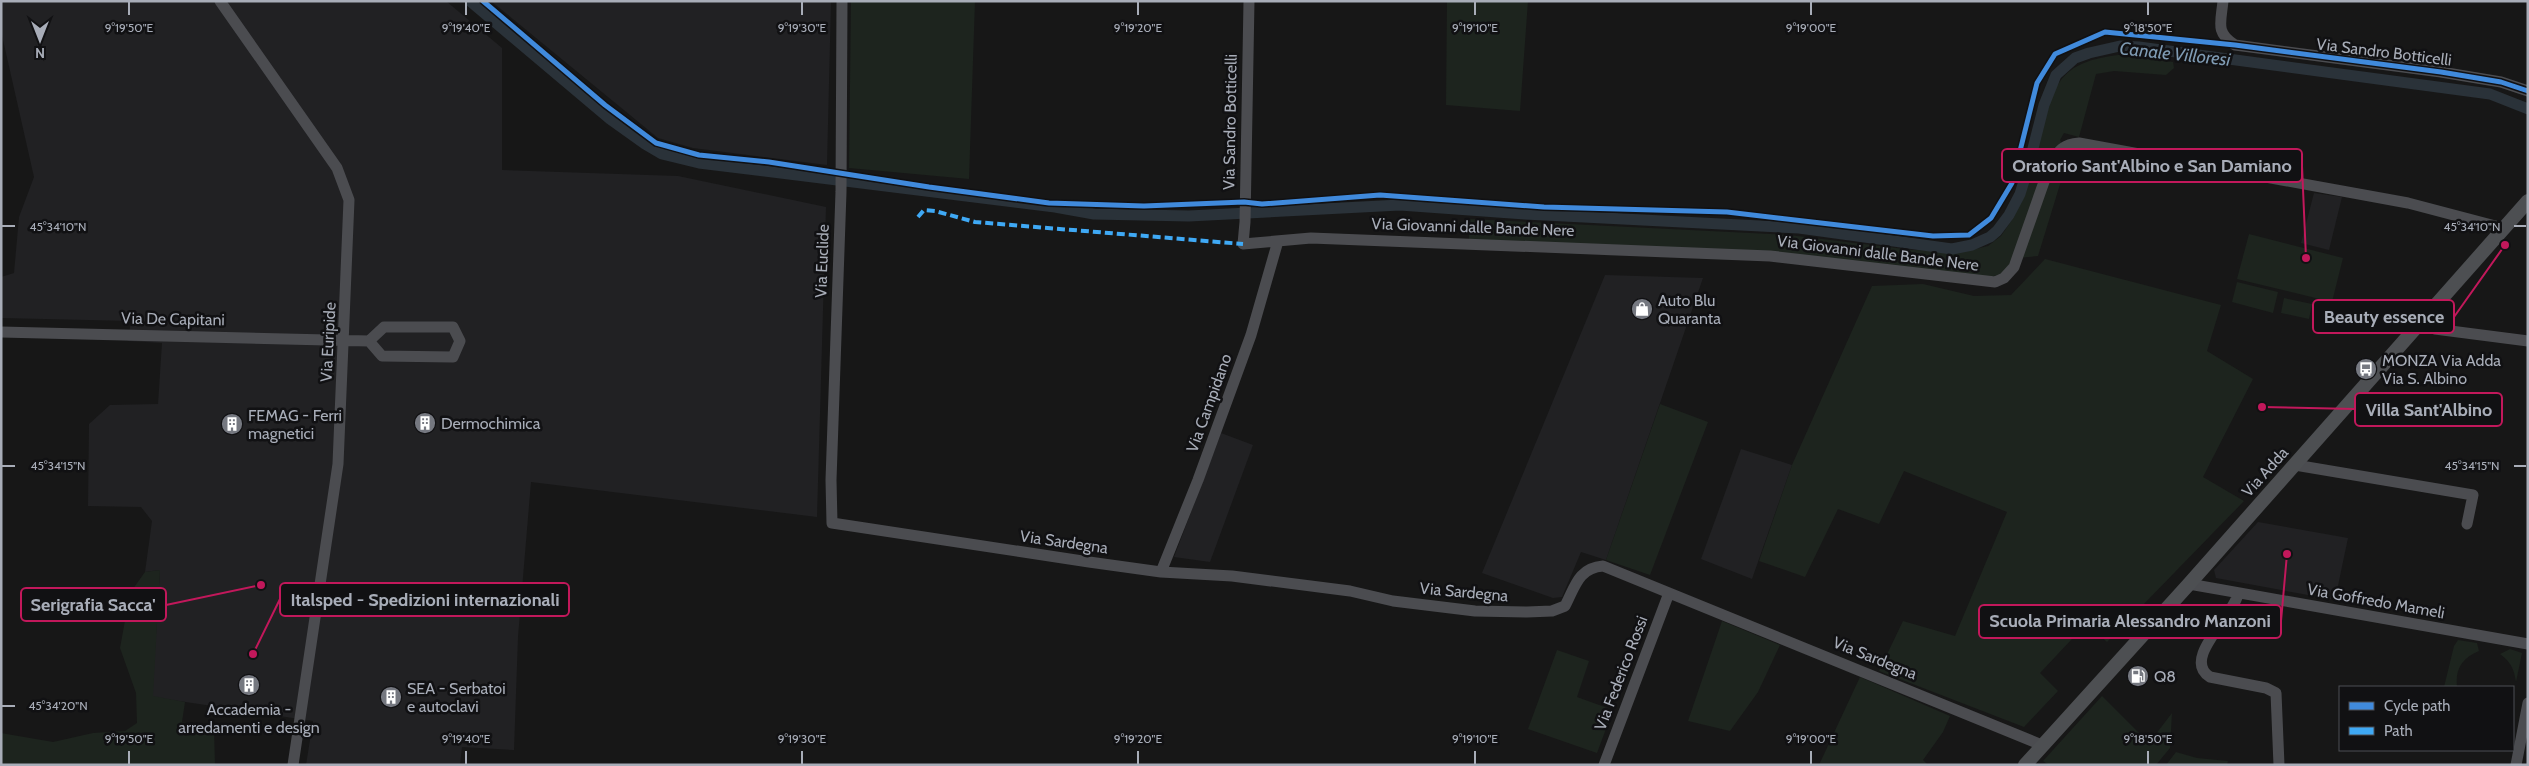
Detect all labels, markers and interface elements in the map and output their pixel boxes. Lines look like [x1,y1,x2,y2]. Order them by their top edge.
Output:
north arrow [15,15,65,65]
text: 9°19'50"E [105,20,154,35]
text: 9°19'40"E [442,20,491,35]
text: 9°19'30"E [778,20,827,35]
text: 9°19'20"E [1114,20,1162,35]
text: 9°19'10"E [1452,20,1498,35]
text: 9°19'00"E [1786,20,1837,35]
text: 9°18'50"E [2124,20,2173,35]
street label: Via Sandro Botticelli [2315,34,2453,70]
water label: Canale Villoresi [2118,37,2233,71]
text: N [35,44,45,62]
street label: Via Sandro Botticelli [1219,54,1241,190]
callout: Oratorio Sant'Albino e San Damiano [2002,149,2302,182]
text: Oratorio Sant'Albino e San Damiano [2012,155,2292,177]
street label: Via Giovanni dalle Bande Nere [1371,214,1575,240]
text: 45°34'10"N [30,219,86,234]
text: 45°34'10"N [2444,219,2500,234]
street label: Via Euclide [811,224,833,298]
street label: Via Giovanni dalle Bande Nere [1776,231,1980,275]
place label: Auto Blu Quaranta [1658,291,1721,328]
shop icon: Auto Blu Quaranta [1630,297,1654,321]
callout: Beauty essence [2313,300,2454,333]
street label: Via Euripide [316,302,340,382]
text: Beauty essence [2324,306,2444,328]
street label: Via De Capitani [121,309,225,329]
street label: Via Campidano [1182,351,1236,455]
place label: MONZA Via Adda Via S. Albino [2382,351,2501,388]
bus stop icon: MONZA Via Adda Via S. Albino [2354,357,2378,381]
callout: Villa Sant'Albino [2355,393,2502,426]
text: Villa Sant'Albino [2366,399,2492,421]
place label: FEMAG - Ferri magnetici [248,406,342,443]
building icon: Dermochimica [413,411,437,435]
building icon: FEMAG - Ferri magnetici [220,412,244,436]
place label: Dermochimica [441,414,541,433]
street label: Via Adda [2238,443,2292,501]
text: 45°34'15"N [31,458,86,473]
text: 45°34'15"N [2445,458,2500,473]
street label: Via Sardegna [1019,526,1110,558]
street label: Via Sardegna [1419,579,1509,605]
street label: Via Goffredo Mameli [2306,580,2446,622]
callout: Italsped - Spedizioni internazionali [280,583,569,616]
callout: Serigrafia Sacca' [21,588,166,621]
text: Italsped - Spedizioni internazionali [290,589,560,611]
text: Serigrafia Sacca' [31,594,155,616]
callout: Scuola Primaria Alessandro Manzoni [1979,605,2281,638]
text: Scuola Primaria Alessandro Manzoni [1989,610,2271,632]
street label: Via Federico Rossi [1590,613,1652,733]
street label: Via Sardegna [1830,633,1920,684]
fuel station icon: Q8 [2126,664,2150,688]
place label: Q8 [2154,667,2176,686]
building icon: Accademia - arredamenti e design [237,673,261,697]
place label: SEA - Serbatoi e autoclavi [407,679,506,716]
building icon: SEA - Serbatoi e autoclavi [379,685,403,709]
legend [2339,686,2514,751]
text: Cycle path [2384,697,2450,715]
text: 45°34'20"N [28,698,88,713]
place label: Accademia - arredamenti e design [178,700,320,737]
text: Path [2384,722,2413,740]
text: 9°19'50"E [105,731,154,746]
text: 9°19'40"E [442,731,491,746]
text: 9°19'30"E [778,731,827,746]
text: 9°19'20"E [1114,731,1162,746]
text: 9°19'10"E [1452,731,1498,746]
text: 9°19'00"E [1786,731,1837,746]
text: 9°18'50"E [2124,731,2173,746]

